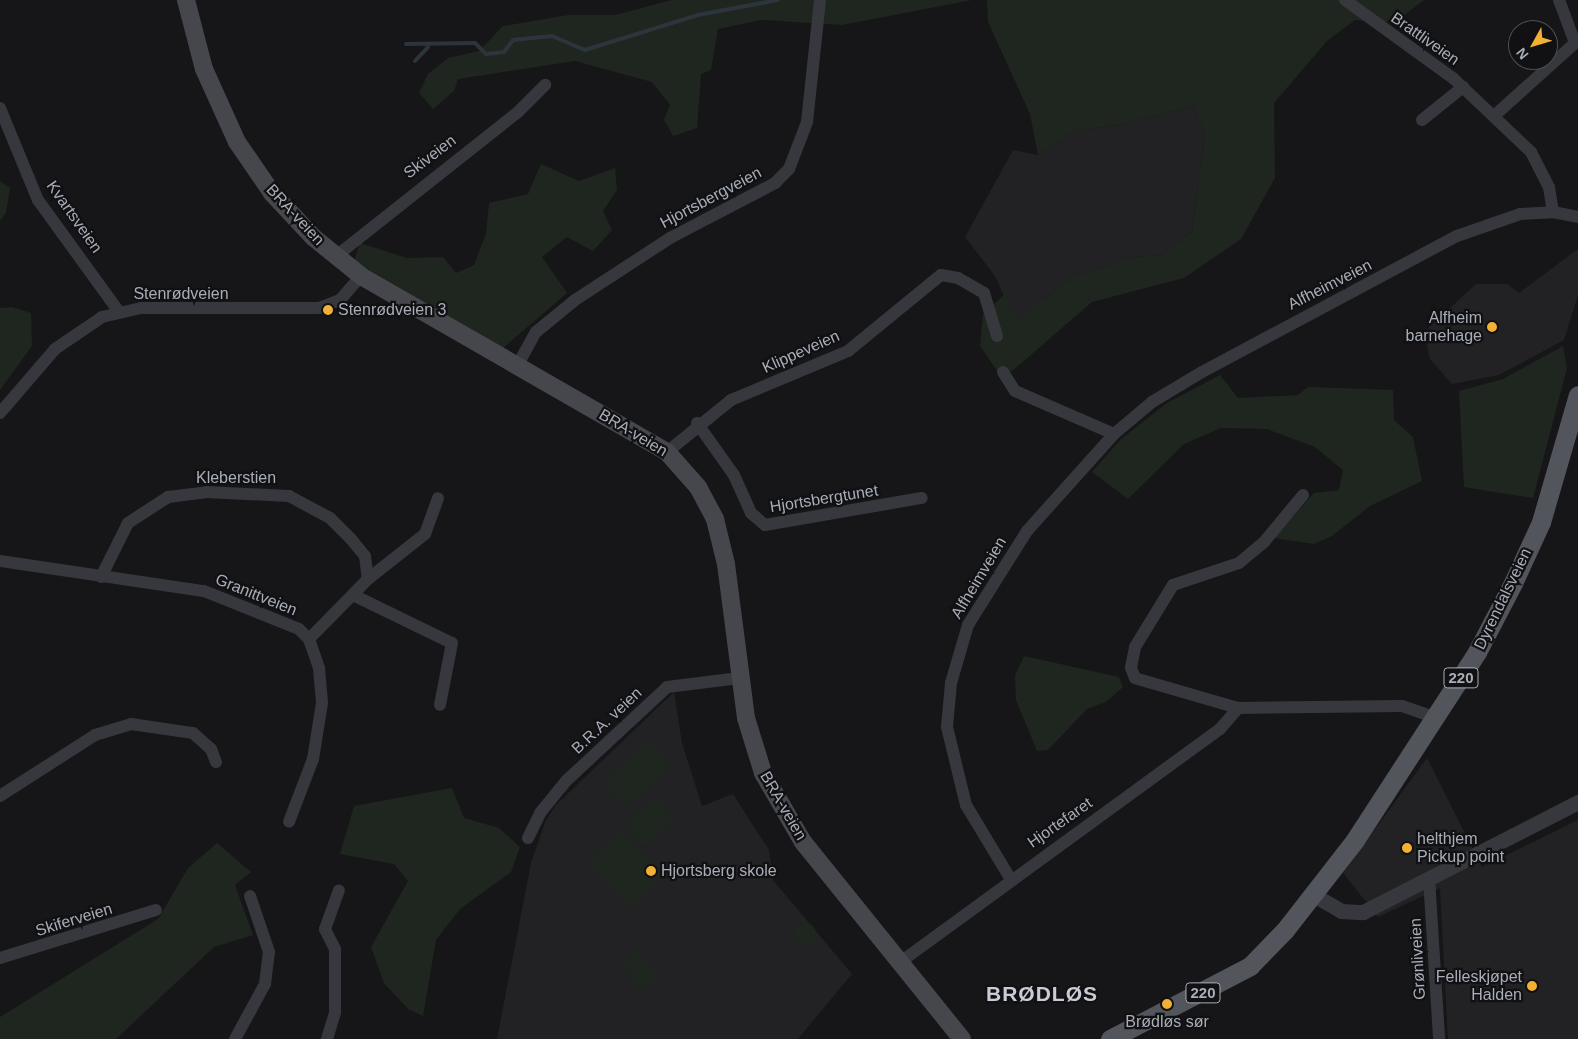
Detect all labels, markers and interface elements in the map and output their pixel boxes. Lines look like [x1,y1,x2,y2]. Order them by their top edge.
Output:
street label: Brattliveien [1387,8,1463,70]
north arrow [1508,20,1558,70]
text: N [1513,45,1532,63]
street label: Skiveien [400,131,460,183]
street label: Hjortsbergveien [657,163,765,233]
street label: Kvartsveien [42,177,106,257]
street label: BRA-veien [262,180,328,250]
street label: Alfheimveien [1285,256,1375,314]
street label: Stenrødveien [133,284,229,304]
place label: Stenrødveien 3 [338,300,447,320]
marker: Stenrødveien 3 [322,304,334,316]
place label: Alfheim barnehage [1405,308,1482,346]
marker: Alfheim barnehage [1486,321,1498,333]
street label: Klippeveien [759,326,843,378]
street label: BRA-veien [595,405,671,461]
street label: Kleberstien [196,468,276,488]
street label: Hjortsbergtunet [768,481,880,517]
street label: Alfheimveien [947,534,1011,622]
street label: Dyrendalsveien [1470,545,1536,653]
street label: Granittveien [212,570,300,620]
road number: 220 [1442,666,1480,690]
street label: B.R.A. veien [568,684,646,758]
street label: BRA-veien [756,768,810,844]
street label: Hjortefaret [1024,794,1096,852]
place label: helthjem Pickup point [1417,829,1504,867]
marker: helthjem Pickup point [1401,842,1413,854]
place label: Hjortsberg skole [661,861,777,881]
marker: Hjortsberg skole [645,865,657,877]
street label: Skiferveien [33,899,115,941]
street label: Grønliveien [1406,918,1430,1000]
place label: Felleskjøpet Halden [1436,967,1522,1005]
road number: 220 [1184,980,1222,1006]
marker: Felleskjøpet Halden [1526,980,1538,992]
district label: BRØDLØS [985,981,1099,1007]
marker: Brødløs sør [1161,998,1173,1010]
place label: Brødløs sør [1125,1012,1209,1032]

